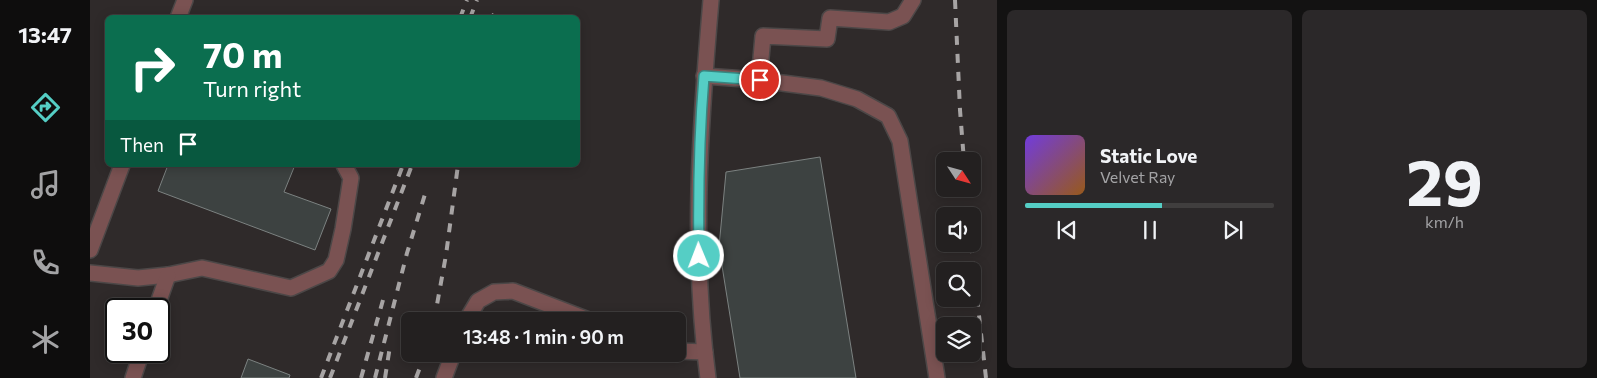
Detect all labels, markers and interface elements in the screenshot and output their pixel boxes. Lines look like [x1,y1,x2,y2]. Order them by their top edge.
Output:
text: 13:47 [18,21,72,48]
text: 70 m [203,32,283,75]
icon: right [120,35,185,100]
pin [739,59,781,101]
icon: arrive [746,66,774,94]
text: Turn right [203,75,301,102]
icon: directions [28,90,63,125]
icon: arrive [174,130,202,158]
text: Then [120,133,164,156]
text: 29 [1406,140,1483,219]
text: Static Love [1100,144,1197,167]
north arrow [936,152,981,198]
map controls [936,152,981,362]
icon: music [28,167,63,202]
text: Velvet Ray [1100,167,1175,186]
button: sound [936,207,981,252]
text: km/h [1425,212,1464,231]
icon: previous [1053,216,1081,244]
icon: pause [1136,216,1164,244]
icon: next [1219,216,1247,244]
position arrow [672,229,724,281]
icon: phone [28,245,63,280]
button: search [936,262,981,307]
speed limit sign: 30 [105,298,170,363]
button: layers [936,317,981,362]
icon: climate [28,322,63,357]
text: 13:48 · 1 min · 90 m [463,325,624,348]

